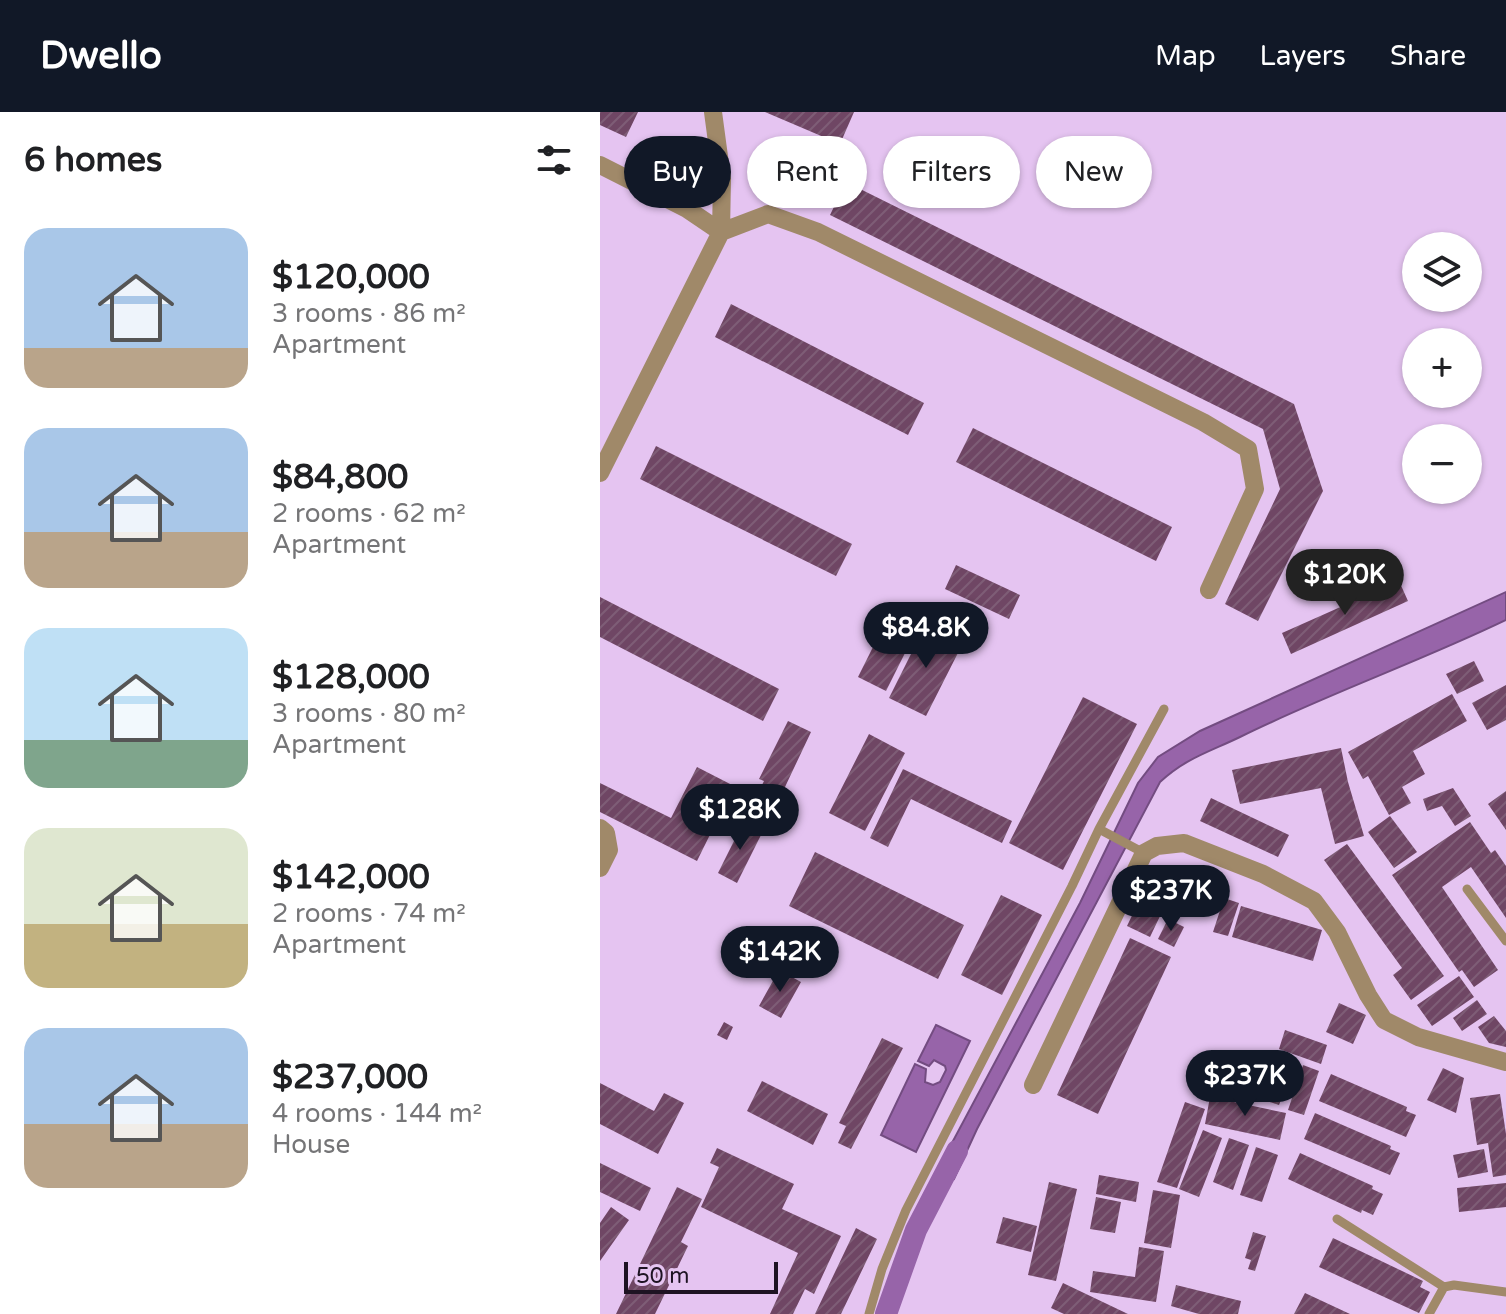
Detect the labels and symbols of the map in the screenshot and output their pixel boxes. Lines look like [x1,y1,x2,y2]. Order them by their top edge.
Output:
pin: $120K [1289,549,1401,617]
pin: $84.8K [861,602,991,670]
pin: $128K [684,784,796,852]
pin: $237K [1115,865,1227,933]
pin: $142K [724,926,836,994]
pin: $237K [1189,1050,1301,1118]
scale bar [624,1258,778,1294]

